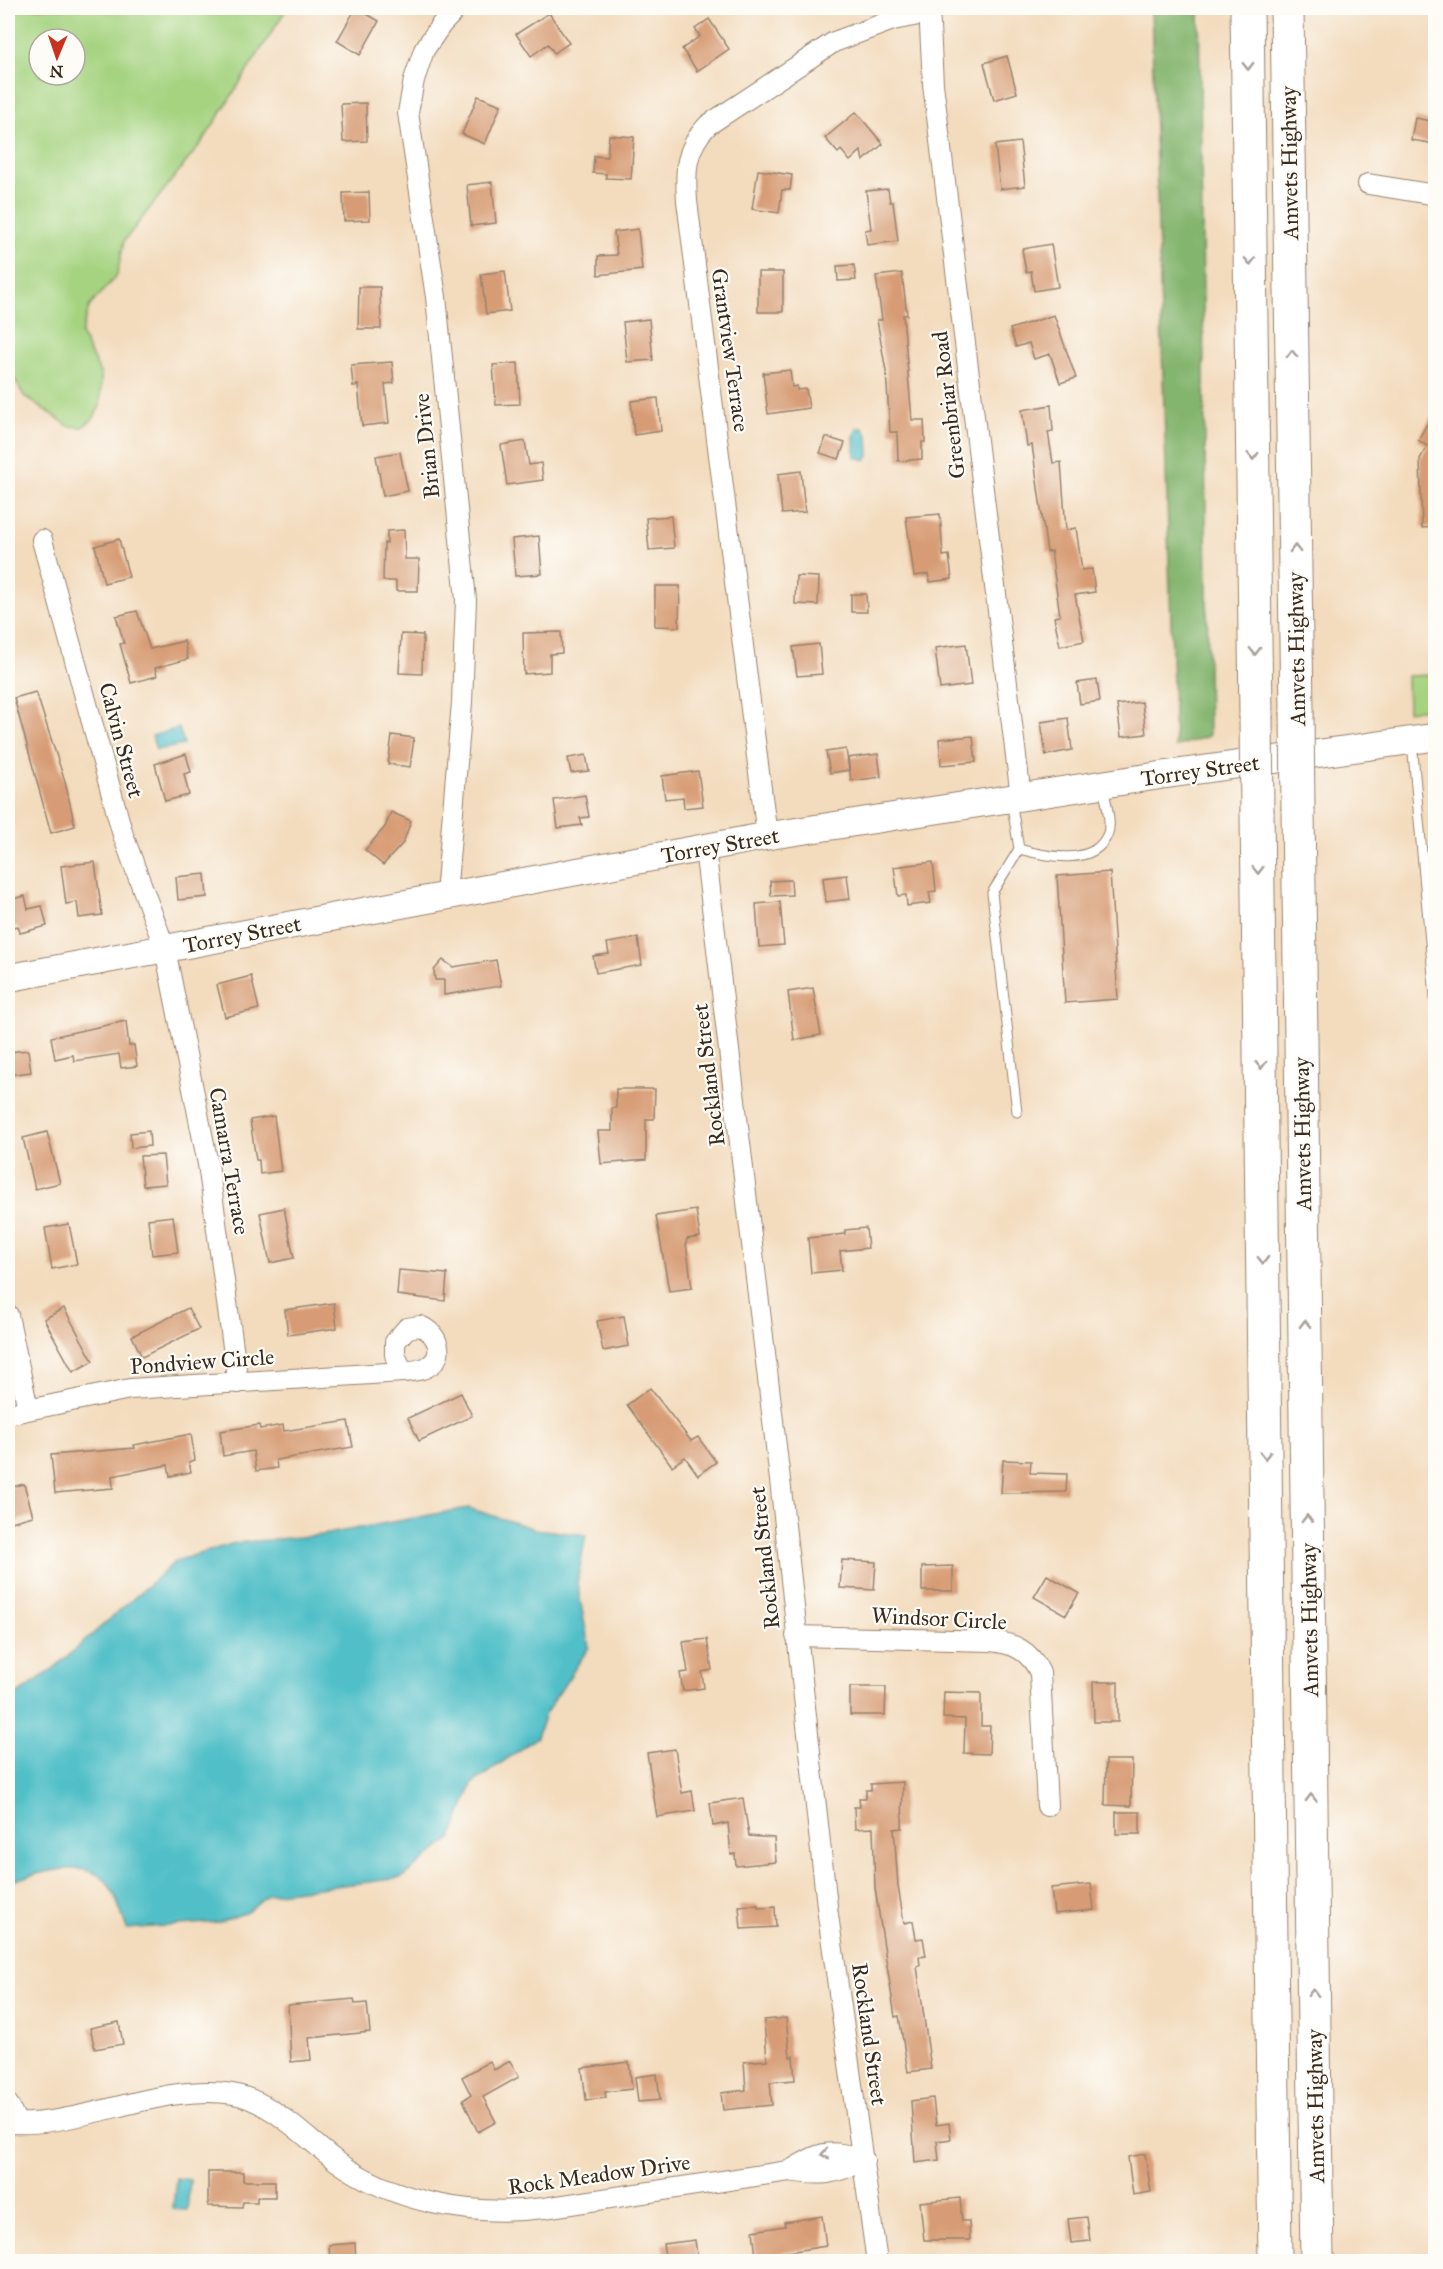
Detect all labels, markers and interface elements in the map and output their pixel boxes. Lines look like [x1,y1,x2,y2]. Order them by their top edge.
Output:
north arrow [27,27,87,87]
one-way arrow [1242,61,1254,70]
text: N [49,62,64,81]
street label: Amvets Highway [1275,85,1304,241]
one-way arrow [1244,256,1256,265]
street label: Grantview Terrace [706,267,755,434]
street label: Greenbriar Road [926,330,971,480]
one-way arrow [1286,349,1298,358]
street label: Brian Drive [408,392,445,500]
one-way arrow [1246,451,1259,460]
one-way arrow [1289,544,1301,553]
street label: Amvets Highway [1282,571,1311,727]
one-way arrow [1249,646,1261,655]
street label: Calvin Street [93,680,150,801]
street label: Torrey Street [1139,749,1261,792]
street label: Torrey Street [659,822,781,869]
one-way arrow [1252,866,1264,875]
street label: Torrey Street [181,910,304,959]
street label: Rockland Street [686,1002,731,1148]
street label: Amvets Highway [1288,1056,1317,1212]
one-way arrow [1254,1061,1267,1070]
street label: Camarra Terrace [203,1085,256,1237]
one-way arrow [1257,1256,1269,1265]
one-way arrow [1299,1320,1311,1329]
street label: Pondview Circle [129,1343,275,1380]
one-way arrow [1259,1451,1272,1460]
street label: Rockland Street [744,1485,785,1631]
one-way arrow [1301,1515,1314,1524]
street label: Amvets Highway [1295,1542,1324,1698]
street label: Windsor Circle [871,1601,1007,1636]
one-way arrow [1305,1794,1317,1803]
street label: Rockland Street [846,1961,893,2107]
one-way arrow [1307,1989,1319,1998]
street label: Amvets Highway [1301,2028,1330,2184]
one-way arrow [820,2147,830,2160]
street label: Rock Meadow Drive [506,2148,692,2201]

